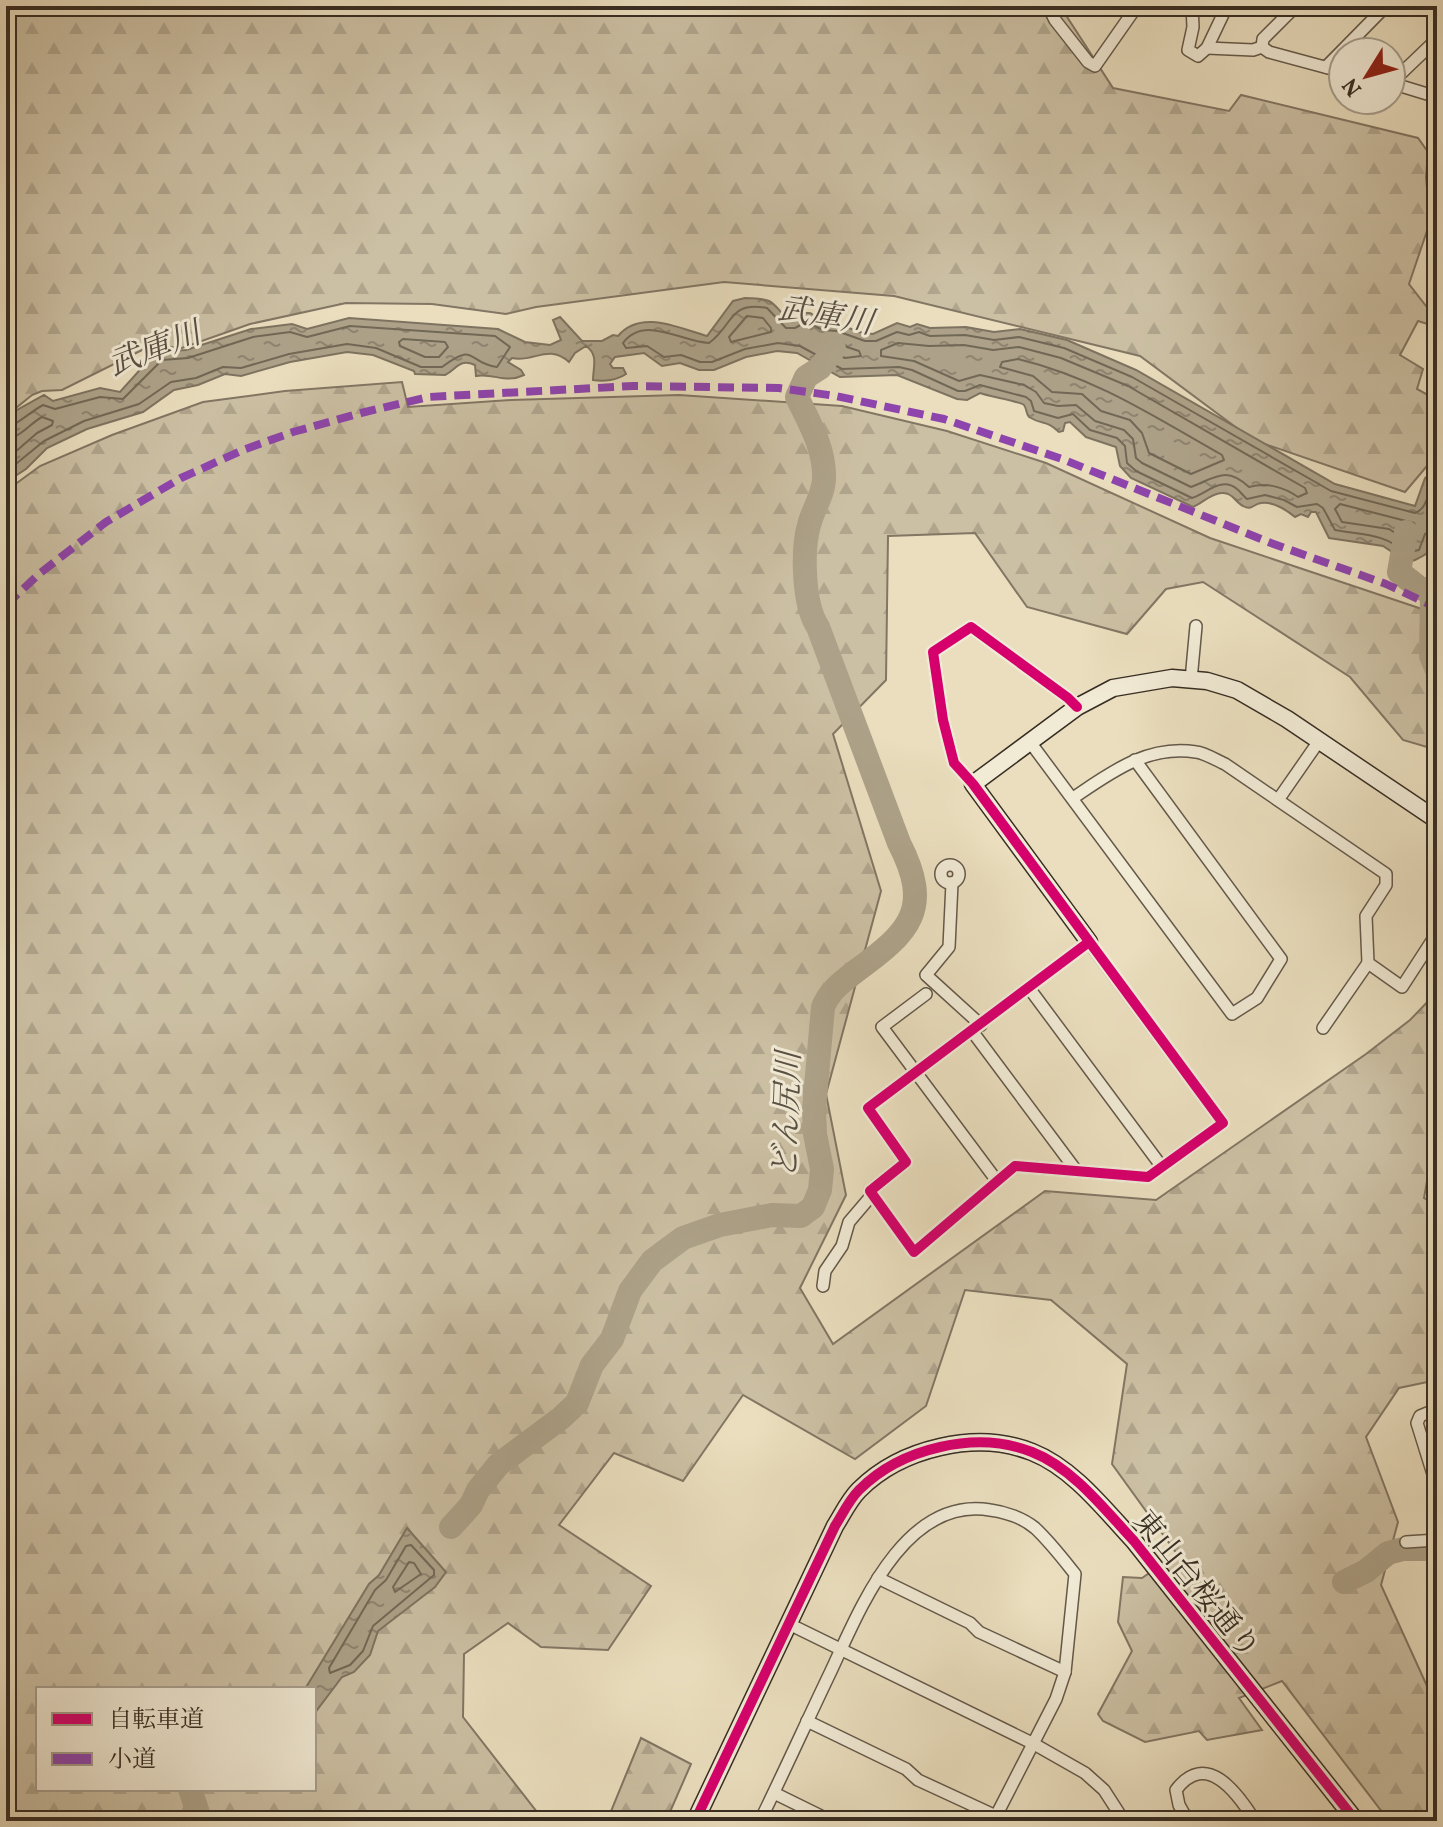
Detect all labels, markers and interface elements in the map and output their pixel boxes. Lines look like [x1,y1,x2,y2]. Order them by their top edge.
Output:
north arrow [1327,36,1407,116]
text: N [1336,71,1370,102]
water label: 武庫川 [775,289,879,348]
water label: 武庫川 [102,312,211,389]
water label: どん尻川 [765,1047,813,1180]
street label: 東山台桜通り [1122,1502,1268,1668]
legend [36,1687,316,1791]
text: 自転車道 [108,1704,204,1738]
text: 小道 [108,1744,156,1778]

